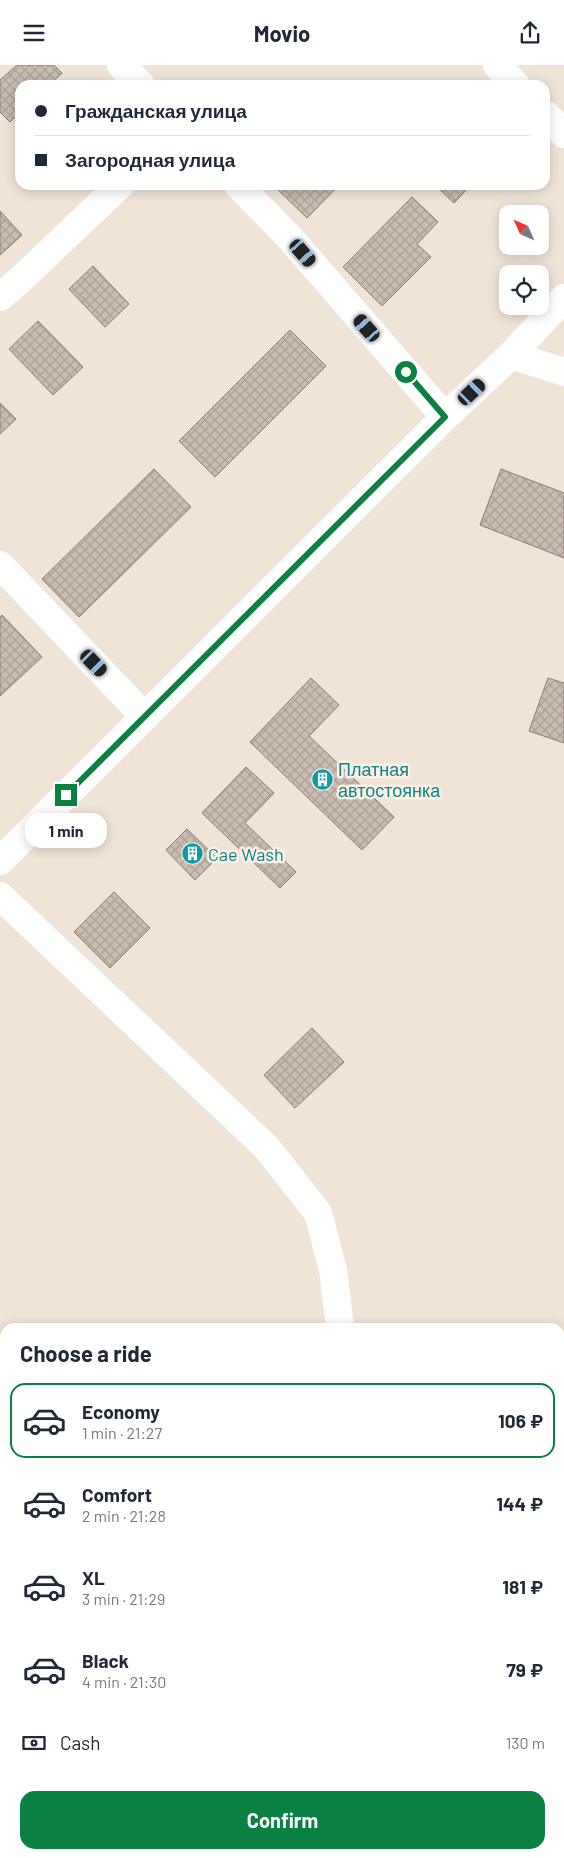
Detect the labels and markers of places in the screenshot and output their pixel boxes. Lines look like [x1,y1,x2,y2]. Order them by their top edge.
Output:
place label: Платная автостоянка [338,758,441,801]
building icon: Платная автостоянка [310,767,334,791]
building icon: Cae Wash [180,842,204,866]
place label: Cae Wash [208,843,284,865]

